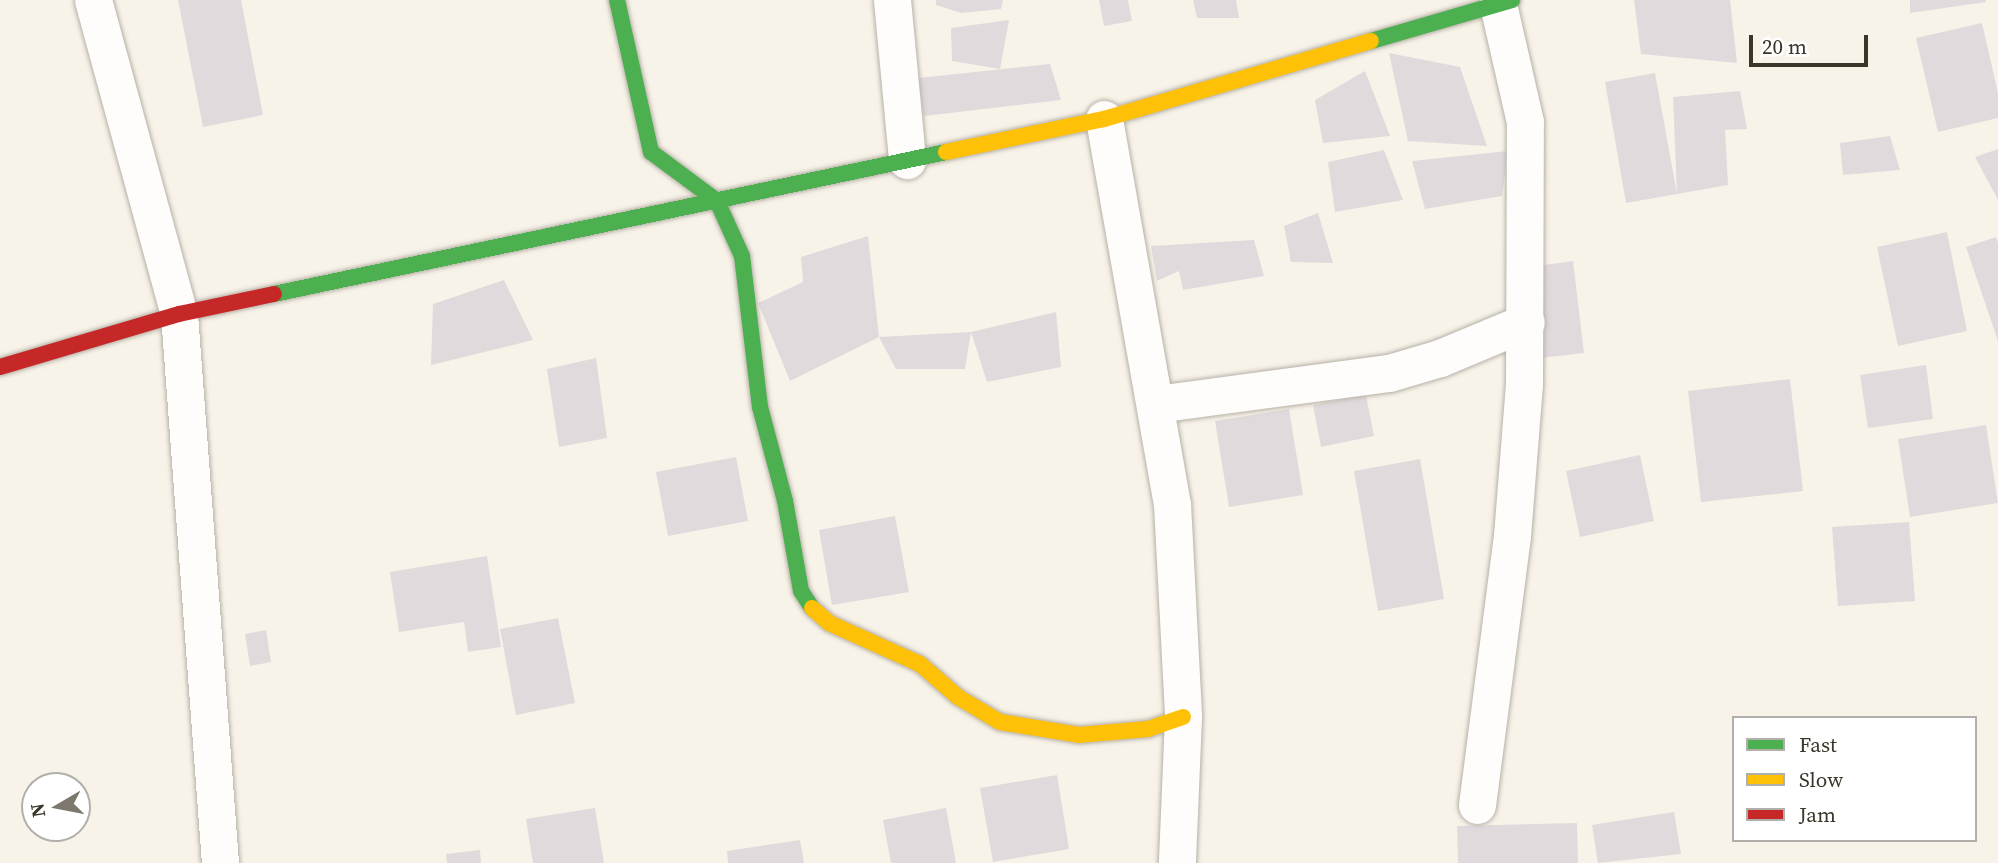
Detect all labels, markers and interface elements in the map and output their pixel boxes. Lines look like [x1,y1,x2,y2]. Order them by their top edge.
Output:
scale bar [1753,21,1872,65]
text: 20 m [1762,32,1807,61]
legend [1732,716,1977,842]
text: Fast [1799,730,1837,759]
text: Slow [1799,765,1843,794]
north arrow [21,772,91,842]
text: Jam [1799,800,1836,829]
text: N [23,801,51,819]

